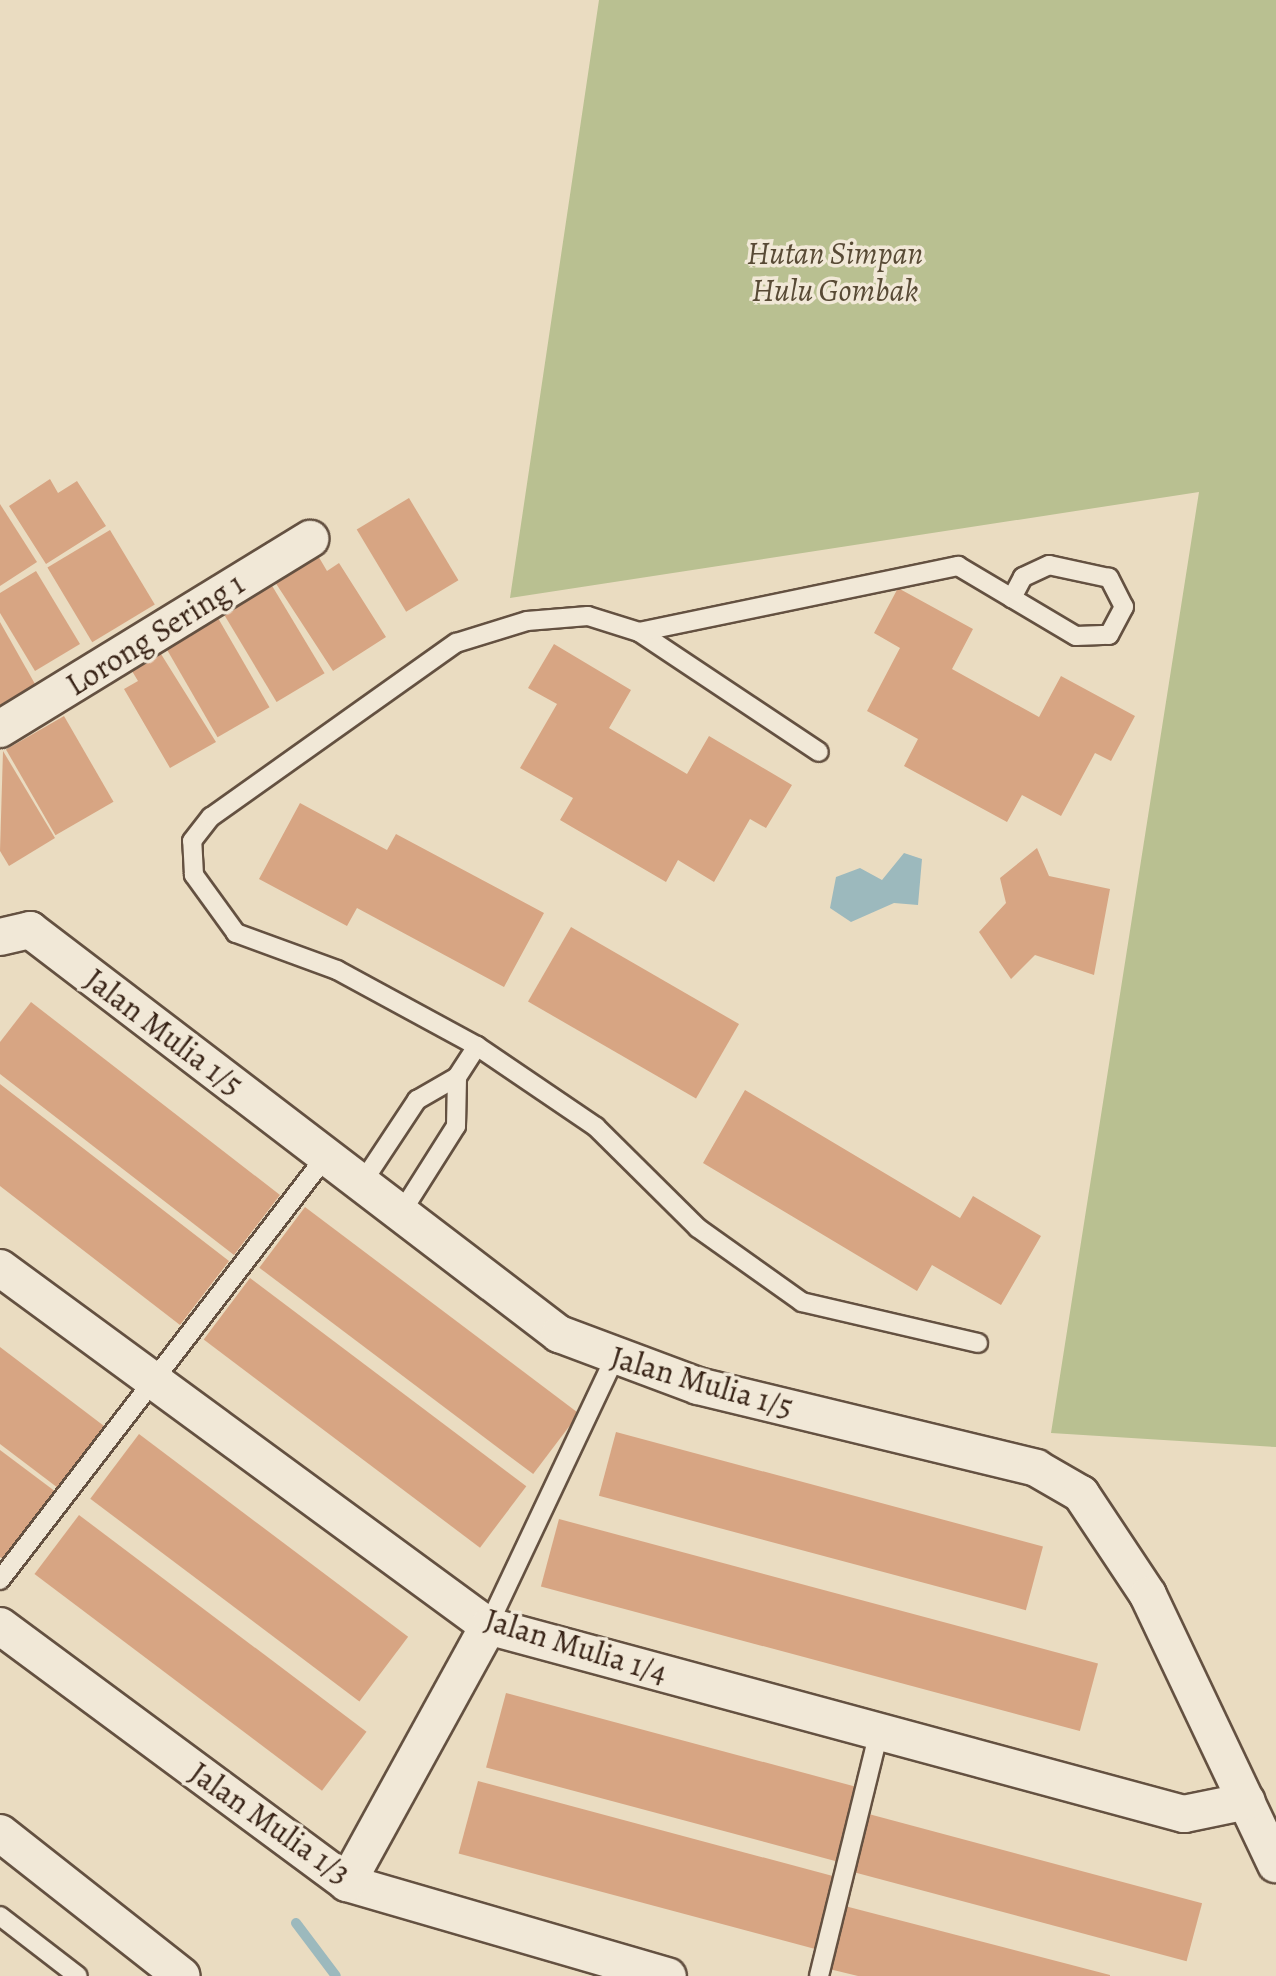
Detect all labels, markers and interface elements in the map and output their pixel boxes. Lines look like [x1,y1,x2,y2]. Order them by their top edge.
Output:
park label: Hutan Simpan Hulu Gombak [747,235,923,310]
street label: Lorong Sering 1 [59,564,251,704]
street label: Jalan Mulia 1/5 [77,960,251,1104]
street label: Jalan Mulia 1/5 [606,1338,798,1426]
street label: Jalan Mulia 1/4 [480,1600,672,1692]
street label: Jalan Mulia 1/3 [182,1753,358,1893]

